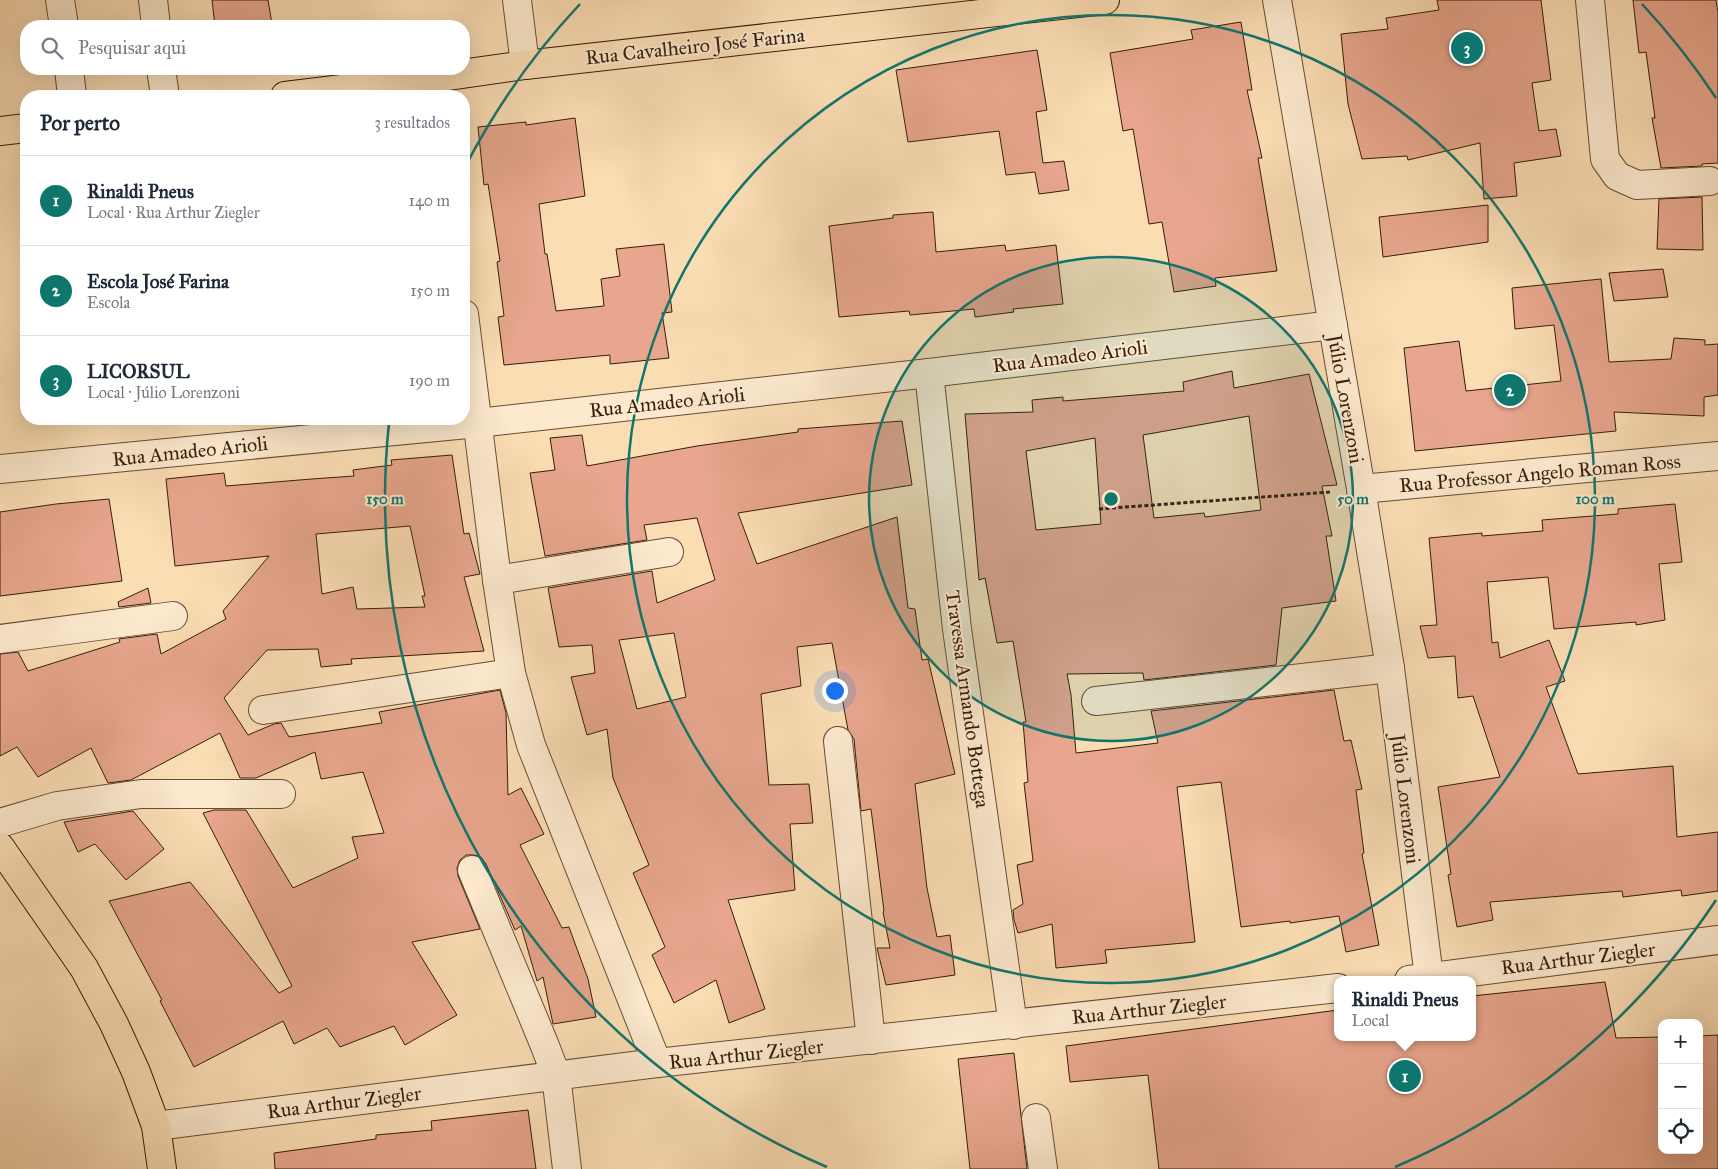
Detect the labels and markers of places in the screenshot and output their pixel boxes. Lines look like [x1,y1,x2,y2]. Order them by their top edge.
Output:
pin: 3 [1451,29,1483,67]
pin: 2 [1494,371,1526,409]
centre of rings [1102,490,1120,508]
pin: 1 [1389,1057,1421,1095]

